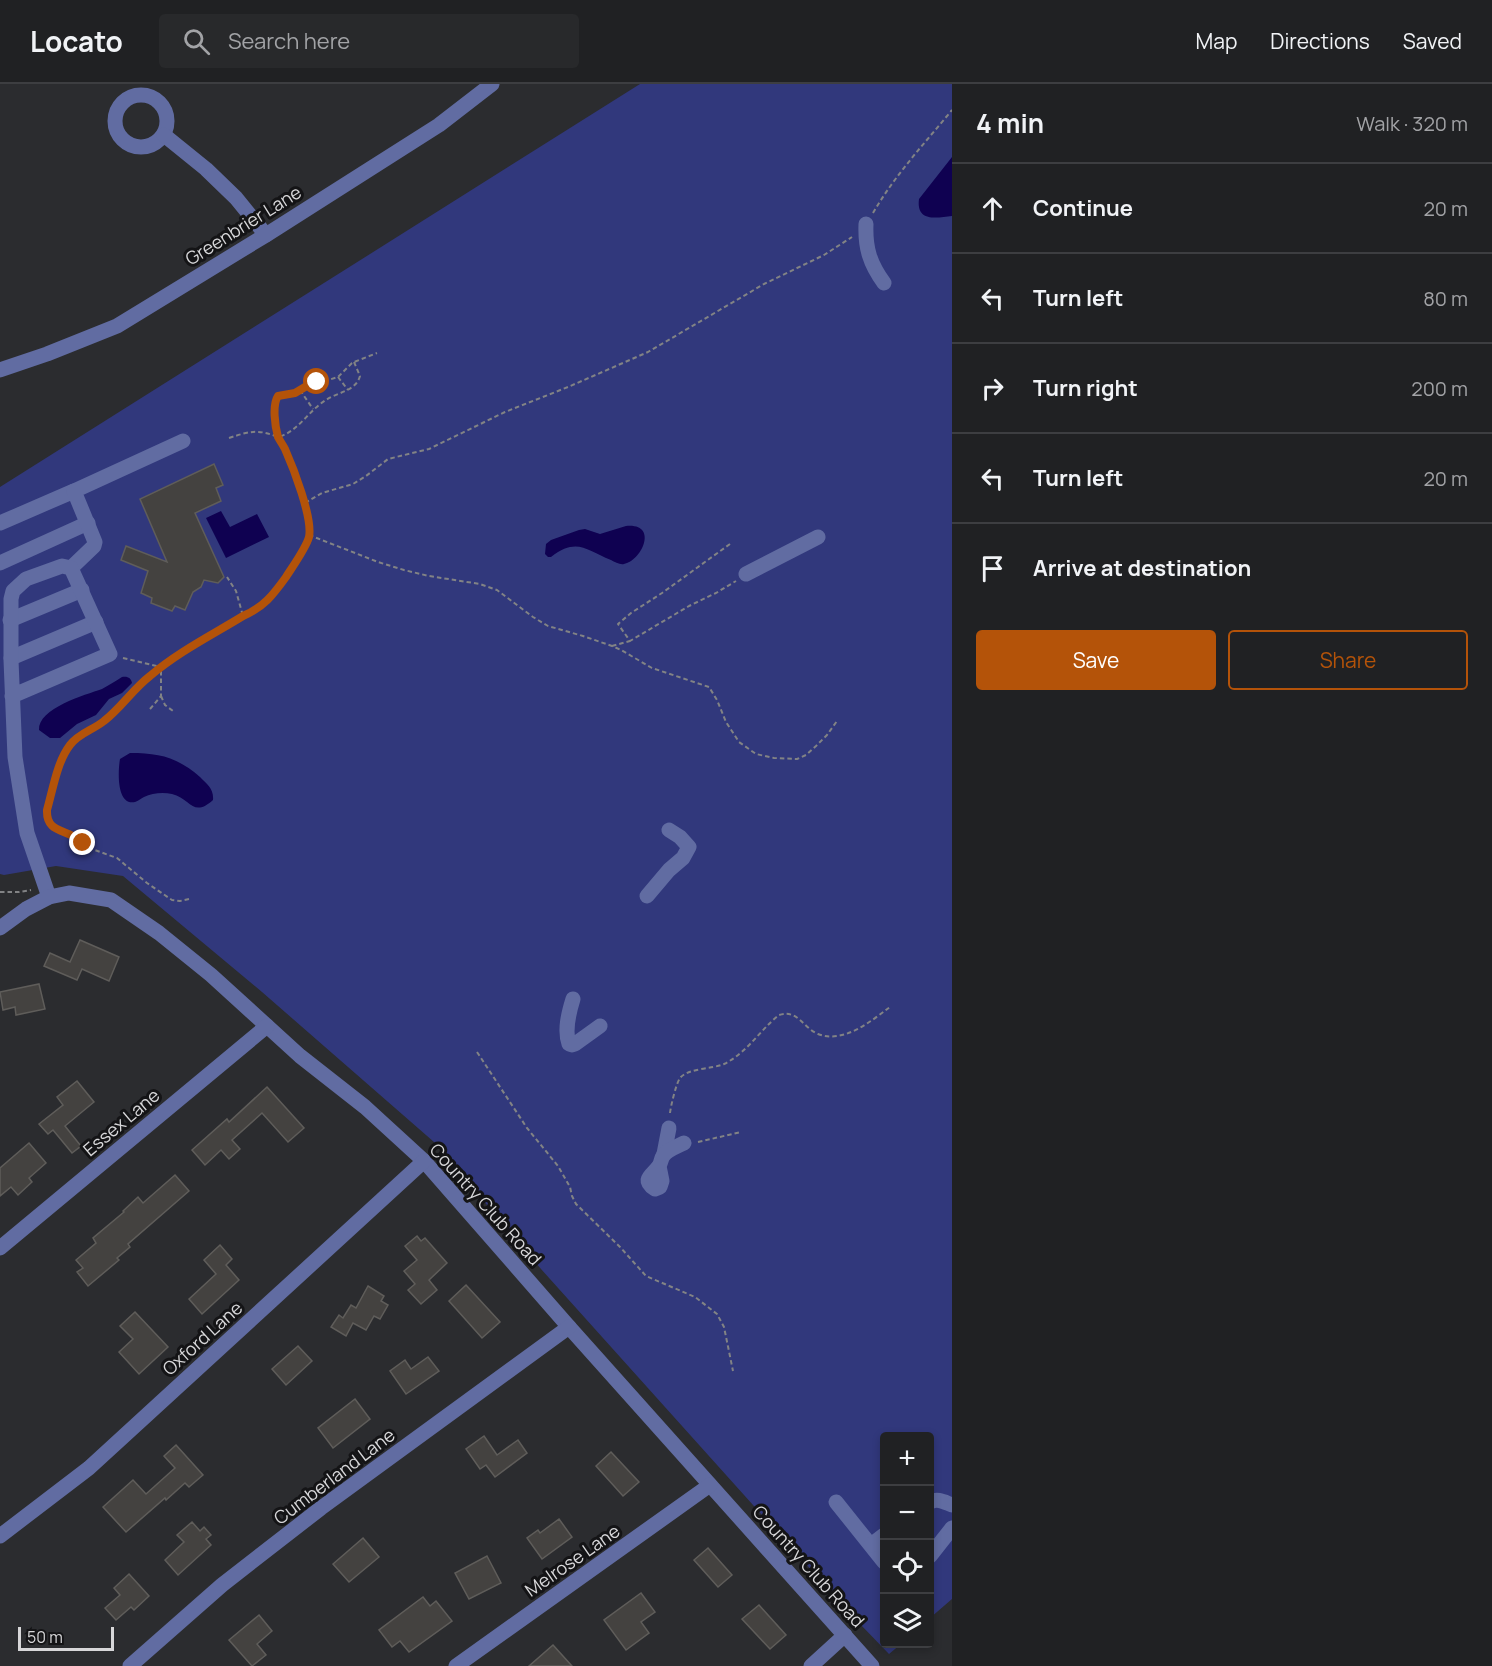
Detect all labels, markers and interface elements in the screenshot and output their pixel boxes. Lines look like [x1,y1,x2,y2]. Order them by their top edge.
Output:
search box [159,14,579,68]
text: Locato [30,22,123,60]
icon: search [180,25,213,58]
text: Search here [228,26,350,56]
text: Map [1196,27,1237,55]
text: Directions [1270,27,1370,55]
text: Saved [1403,27,1462,55]
text: 4 min [976,105,1044,141]
text: Walk · 320 m [1356,110,1468,137]
street label: Greenbrier Lane [180,180,306,270]
icon: ahead [976,192,1009,225]
text: Continue [1033,193,1133,223]
text: 20 m [1423,195,1468,222]
icon: left [976,282,1009,315]
text: Turn left [1033,283,1123,313]
text: 80 m [1423,285,1468,312]
route start [303,368,329,394]
icon: right [976,372,1009,405]
text: Turn right [1033,373,1138,403]
text: 200 m [1411,375,1468,402]
icon: left [976,462,1009,495]
text: Turn left [1033,463,1123,493]
text: 20 m [1423,465,1468,492]
icon: arrive [976,552,1009,585]
text: Arrive at destination [1033,553,1251,583]
button: Save [976,630,1216,690]
button: Share [1228,630,1468,690]
route end [69,829,95,855]
street label: Essex Lane [78,1083,164,1161]
street label: Country Club Road [425,1138,547,1270]
street label: Oxford Lane [157,1296,247,1380]
street label: Cumberland Lane [268,1422,400,1530]
map controls [880,1432,934,1648]
button: + [880,1432,934,1486]
button: − [880,1486,934,1540]
street label: Country Club Road [748,1500,870,1632]
street label: Melrose Lane [520,1518,624,1602]
button: locate [880,1540,934,1594]
button: layers [880,1594,934,1648]
scale bar [18,1624,114,1652]
text: 50 m [27,1626,63,1648]

